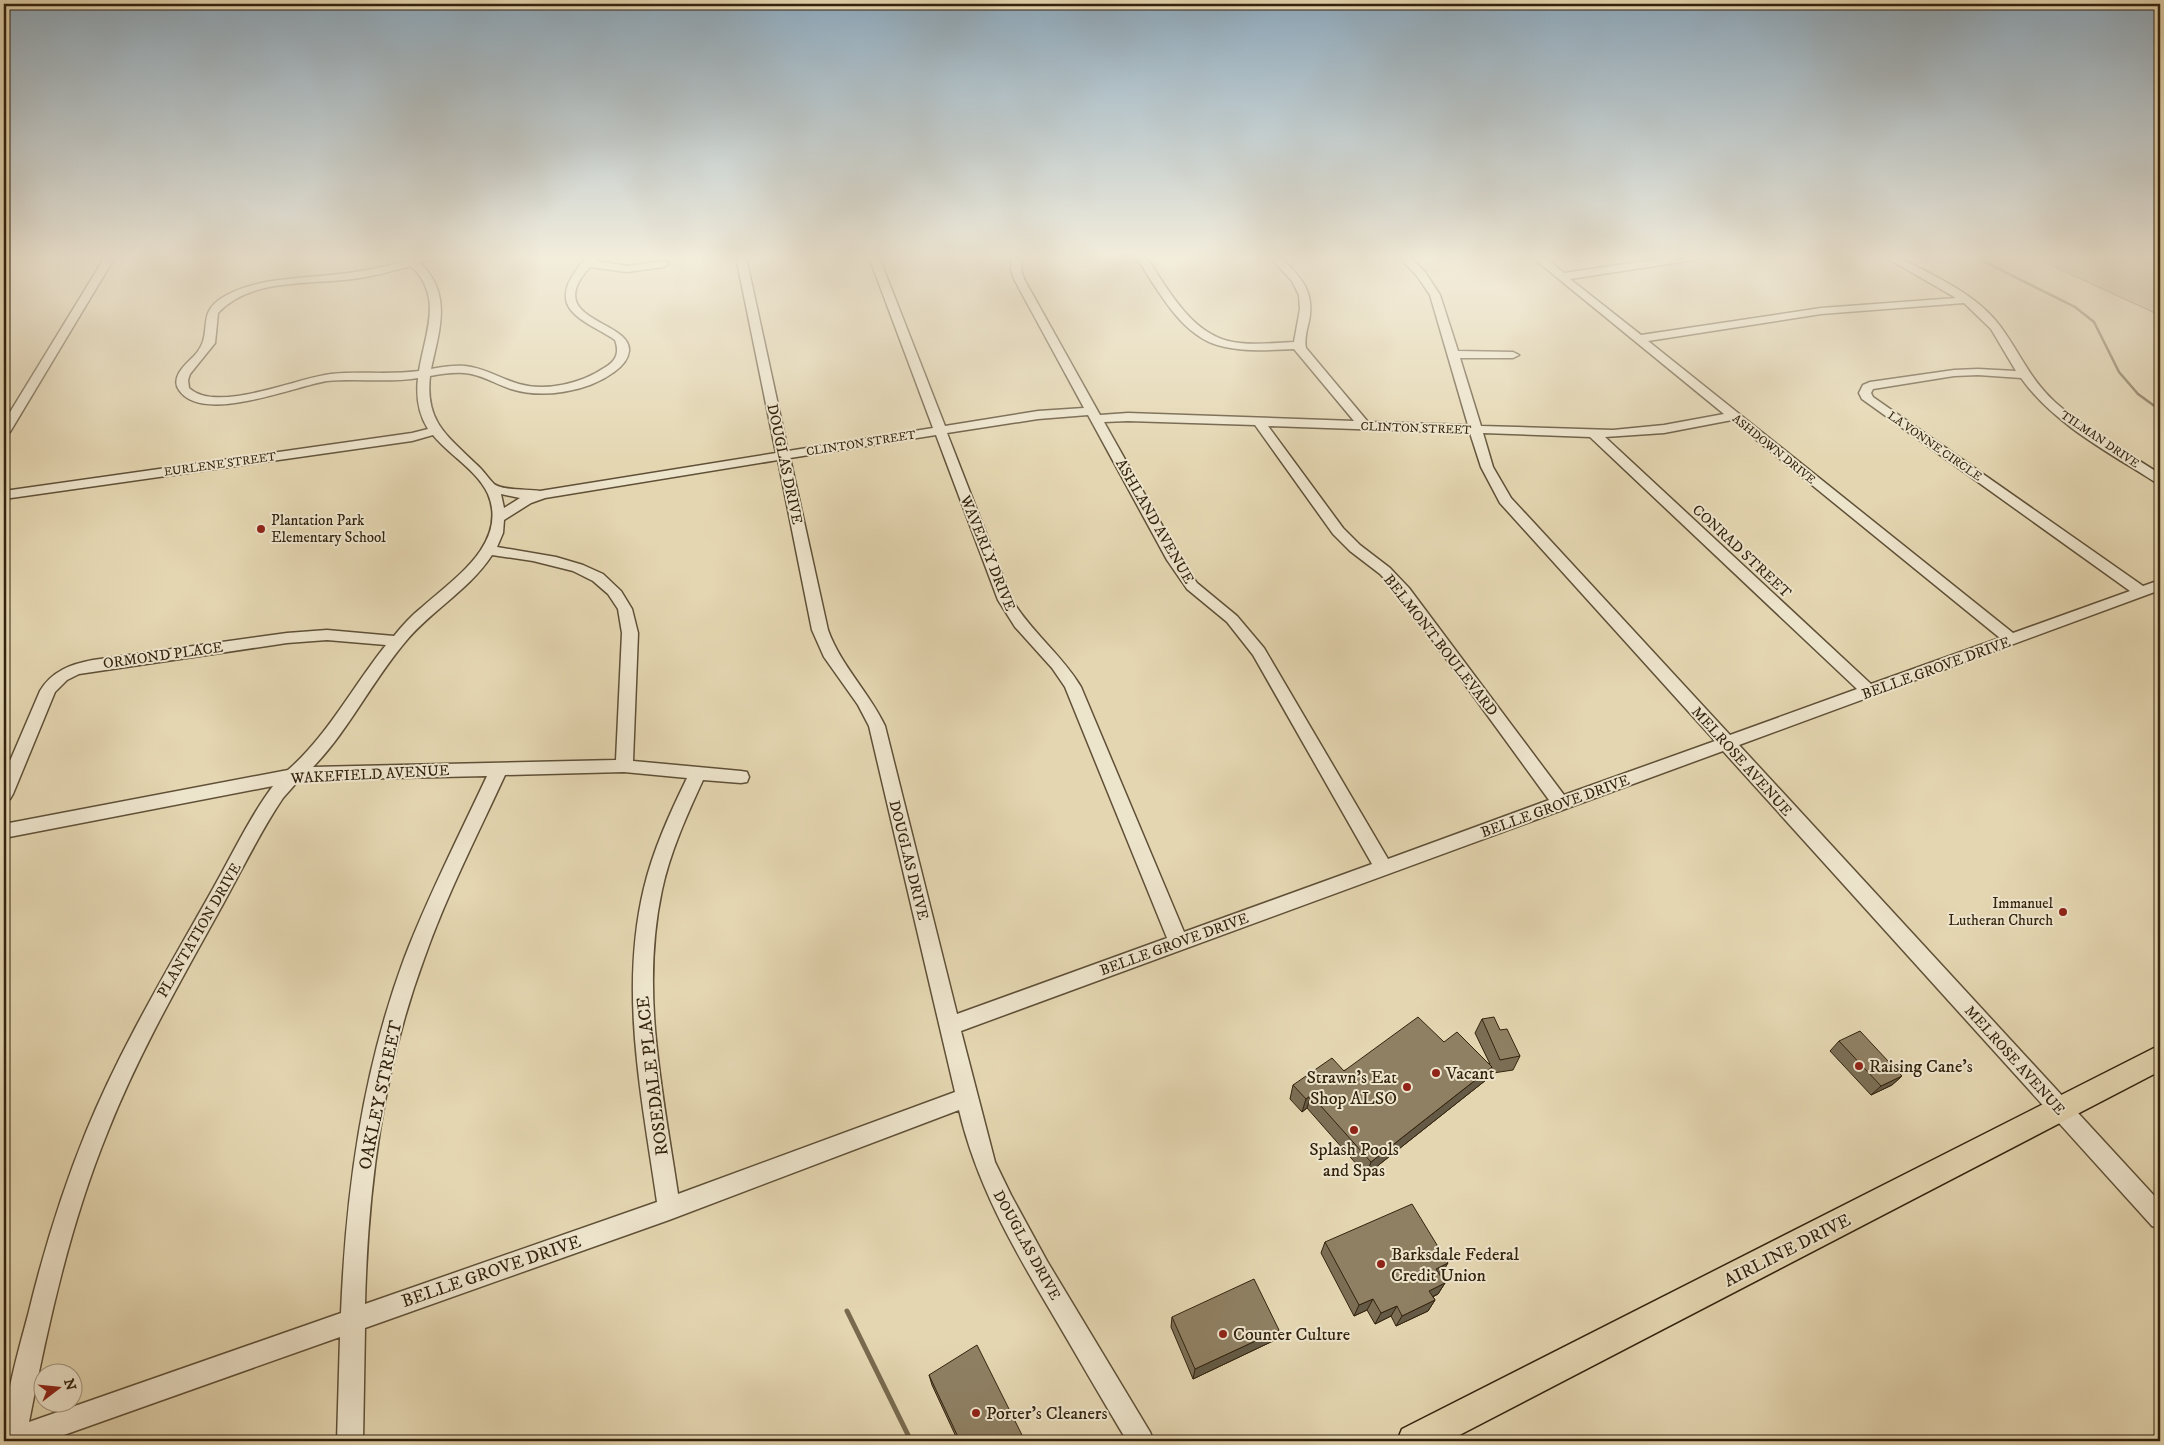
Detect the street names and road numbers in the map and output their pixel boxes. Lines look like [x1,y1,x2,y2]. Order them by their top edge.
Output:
street label: DOUGLAS DRIVE [762,402,807,526]
street label: LA VONNE CIRCLE [1885,408,1985,485]
street label: TILMAN DRIVE [2058,408,2142,472]
street label: ASHDOWN DRIVE [1729,411,1819,488]
street label: CLINTON STREET [1360,419,1472,438]
street label: CLINTON STREET [805,427,917,460]
street label: EURLENE STREET [163,449,277,480]
street label: ASHLAND AVENUE [1111,455,1198,587]
street label: WAVERLY DRIVE [955,492,1019,614]
street label: CONRAD STREET [1688,501,1796,603]
street label: BELMONT BOULEVARD [1379,571,1502,720]
street label: BELLE GROVE DRIVE [1859,633,2014,704]
street label: ORMOND PLACE [102,638,225,673]
street label: MELROSE AVENUE [1687,703,1796,820]
street label: WAKEFIELD AVENUE [289,761,450,788]
street label: BELLE GROVE DRIVE [1478,771,1633,842]
street label: DOUGLAS DRIVE [884,798,933,922]
street label: PLANTATION DRIVE [153,859,246,1001]
street label: BELLE GROVE DRIVE [1097,909,1252,980]
street label: ROSEDALE PLACE [632,995,674,1157]
street label: MELROSE AVENUE [1960,1002,2069,1119]
street label: OAKLEY STREET [354,1018,408,1172]
street label: DOUGLAS DRIVE [989,1187,1065,1304]
street label: AIRLINE DRIVE [1720,1209,1855,1292]
street label: BELLE GROVE DRIVE [399,1231,584,1313]

